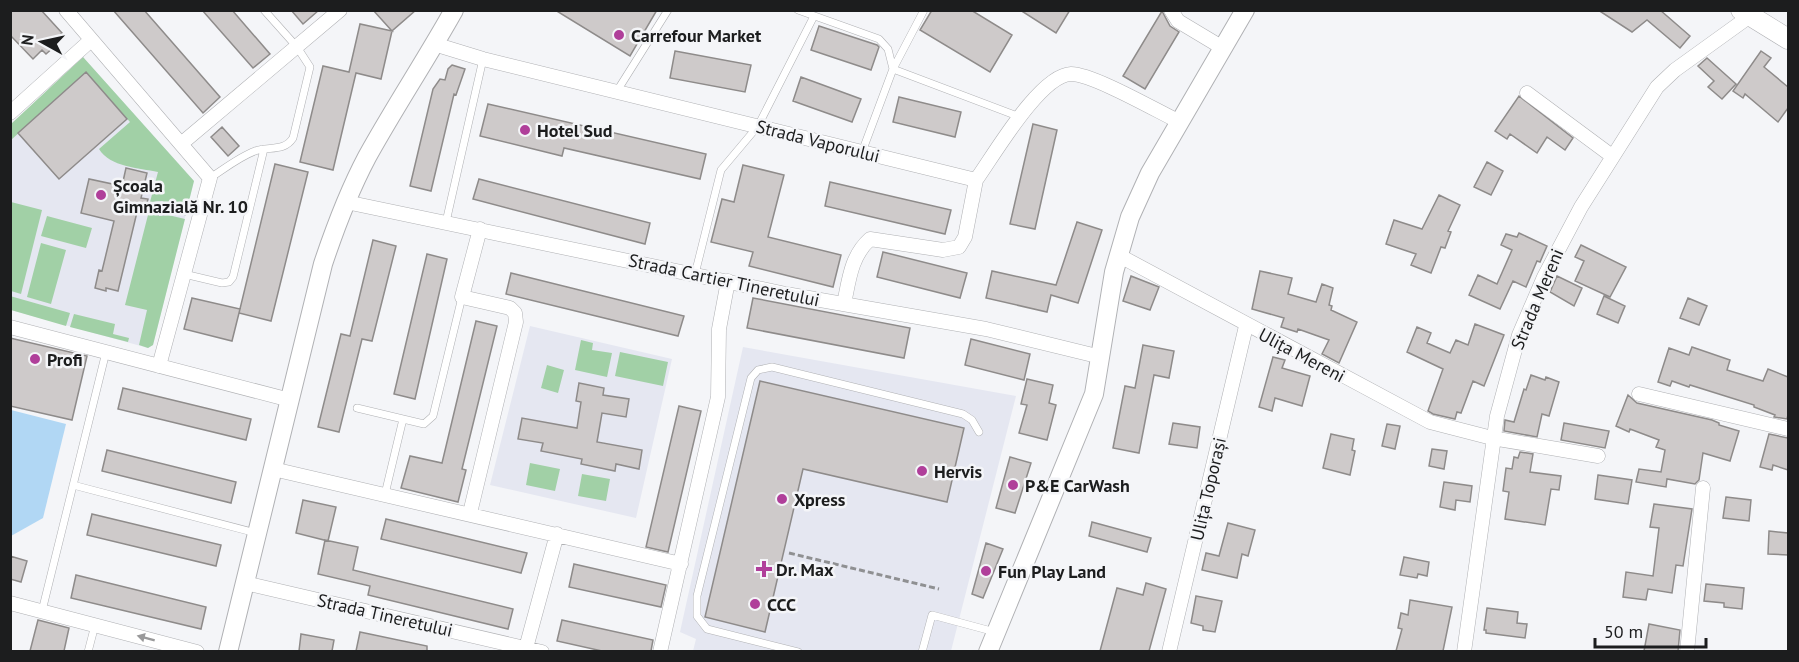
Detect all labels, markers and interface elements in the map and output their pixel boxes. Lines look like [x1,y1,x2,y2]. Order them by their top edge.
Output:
north arrow [12,12,72,72]
place label: Carrefour Market [631,24,762,47]
marker: Carrefour Market [612,28,626,42]
text: N [17,33,38,47]
street label: Strada Vaporului [754,115,882,167]
place label: Hotel Sud [537,119,613,142]
marker: Hotel Sud [518,123,532,137]
place label: Școala Gimnazială Nr. 10 [113,174,248,218]
marker: Școala Gimnazială Nr. 10 [94,188,108,202]
street label: Strada Mereni [1505,245,1569,353]
street label: Strada Cartier Tineretului [626,249,822,311]
street label: Ulița Mereni [1255,323,1349,387]
place label: Profi [47,348,83,371]
marker: Profi [28,352,42,366]
street label: Ulița Toporași [1185,435,1231,543]
place label: Hervis [934,460,983,483]
marker: Hervis [915,464,929,478]
place label: P&E CarWash [1025,474,1130,497]
marker: P&E CarWash [1006,478,1020,492]
place label: Xpress [794,488,846,511]
marker: Xpress [775,492,789,506]
place label: Dr. Max [776,558,834,581]
place label: Fun Play Land [998,560,1106,583]
marker: Dr. Max [757,562,771,576]
marker: Fun Play Land [979,564,993,578]
street label: Strada Tineretului [315,588,455,642]
place label: CCC [767,593,796,616]
marker: CCC [748,597,762,611]
scale bar [1595,611,1706,649]
text: 50 m [1604,620,1643,643]
one-way arrow [137,633,155,643]

